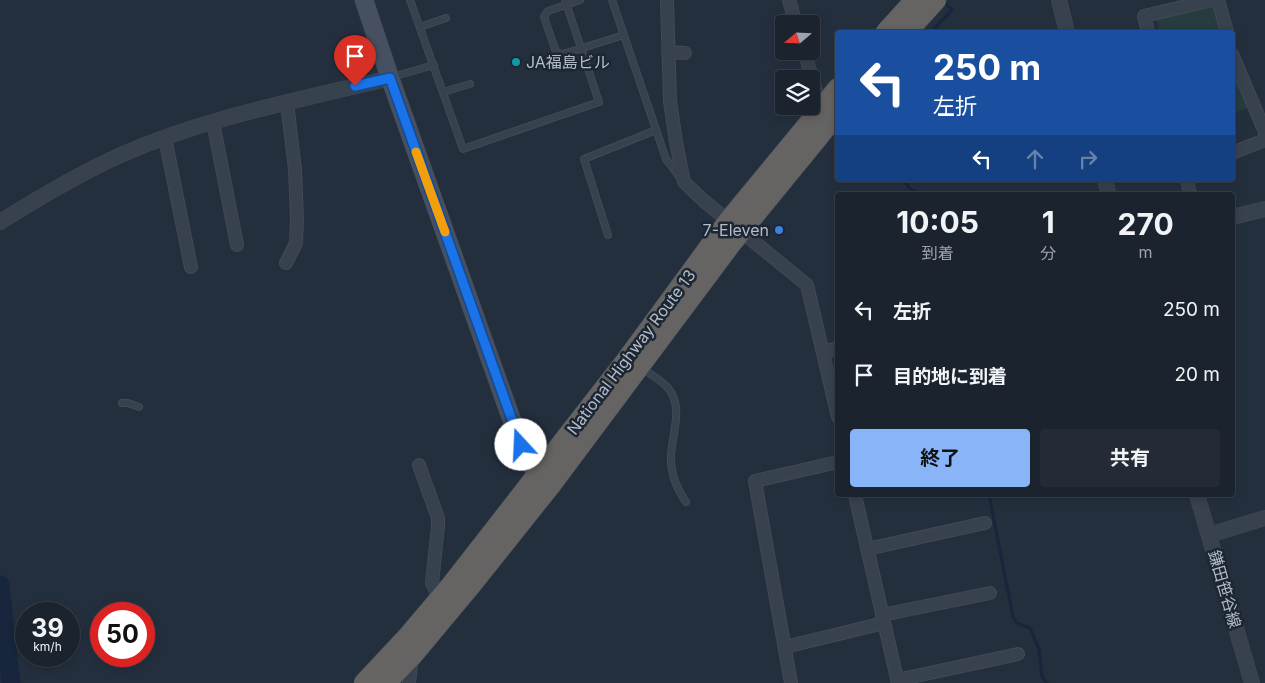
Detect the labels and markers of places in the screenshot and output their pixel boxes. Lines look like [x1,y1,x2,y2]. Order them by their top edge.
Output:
pin [334,35,376,86]
place label: JA福島ビル [526,52,610,72]
marker: JA福島ビル [510,56,522,68]
place label: 7-Eleven [703,220,769,240]
marker: 7-Eleven [773,224,785,236]

